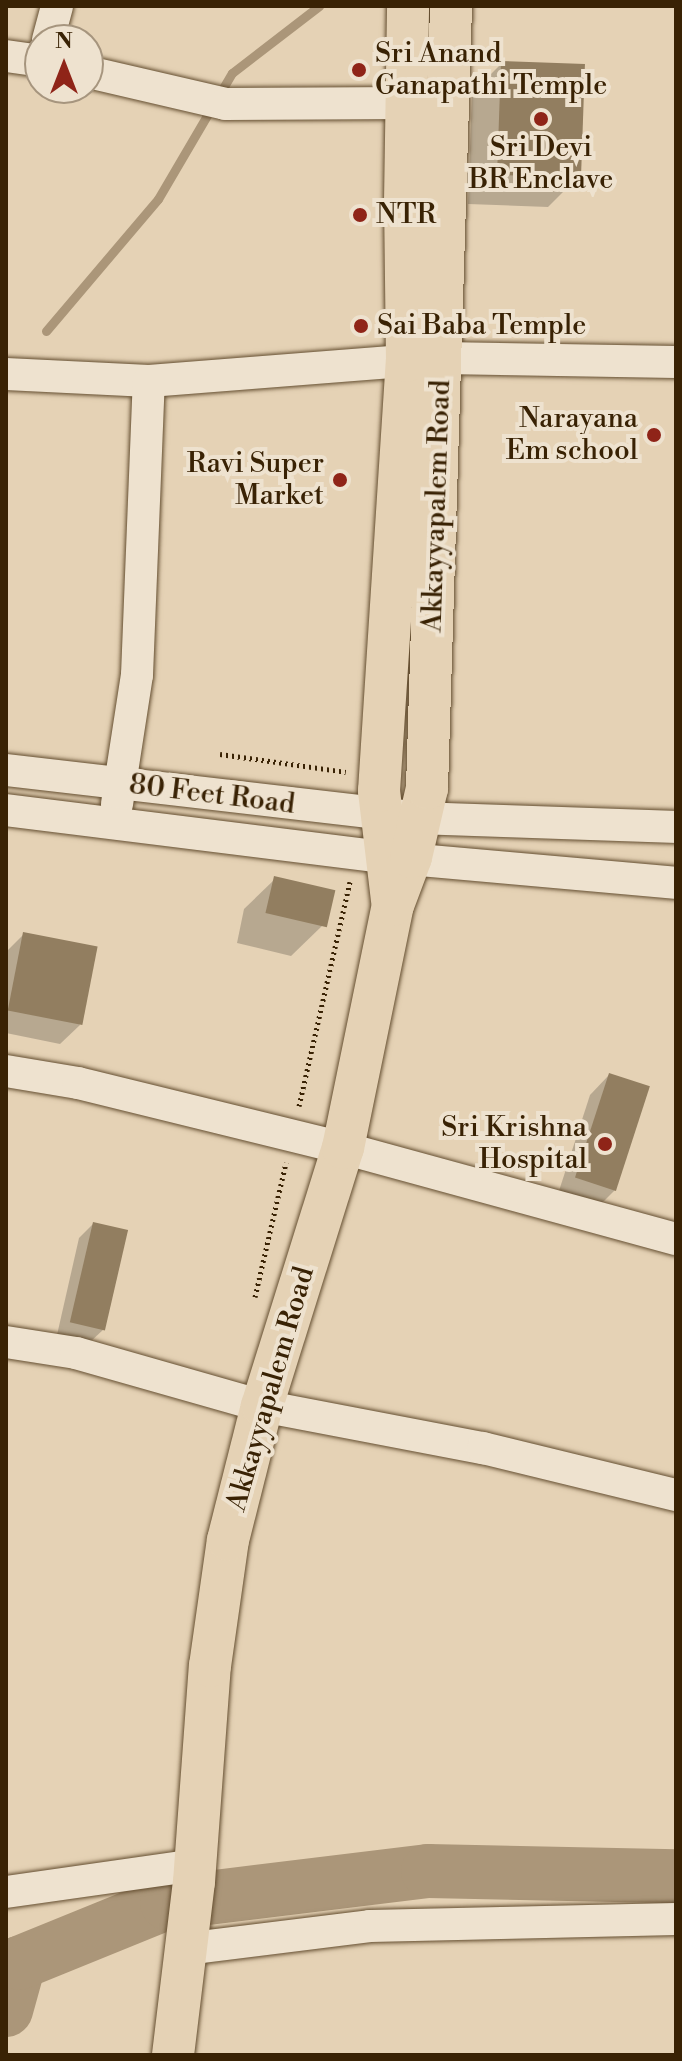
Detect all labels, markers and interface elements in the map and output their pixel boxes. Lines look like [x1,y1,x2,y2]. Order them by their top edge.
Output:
north arrow [24,24,104,104]
text: N [55,28,73,55]
place label: Sri Anand Ganapathi Temple [375,37,607,103]
marker: Sri Anand Ganapathi Temple [350,61,368,79]
marker: Sri Devi BR Enclave [532,110,550,128]
place label: Sri Devi BR Enclave [469,131,613,197]
place label: NTR [376,198,436,232]
marker: NTR [351,206,369,224]
place label: Sai Baba Temple [377,309,586,343]
marker: Sai Baba Temple [352,317,370,335]
street label: Akkayyapalem Road [416,379,458,633]
place label: Narayana Em school [506,402,638,468]
marker: Narayana Em school [645,426,663,444]
place label: Ravi Super Market [187,447,324,513]
marker: Ravi Super Market [331,471,349,489]
street label: 80 Feet Road [127,768,297,822]
place label: Sri Krishna Hospital [441,1111,587,1177]
marker: Sri Krishna Hospital [594,1133,616,1155]
street label: Akkayyapalem Road [220,1263,322,1515]

